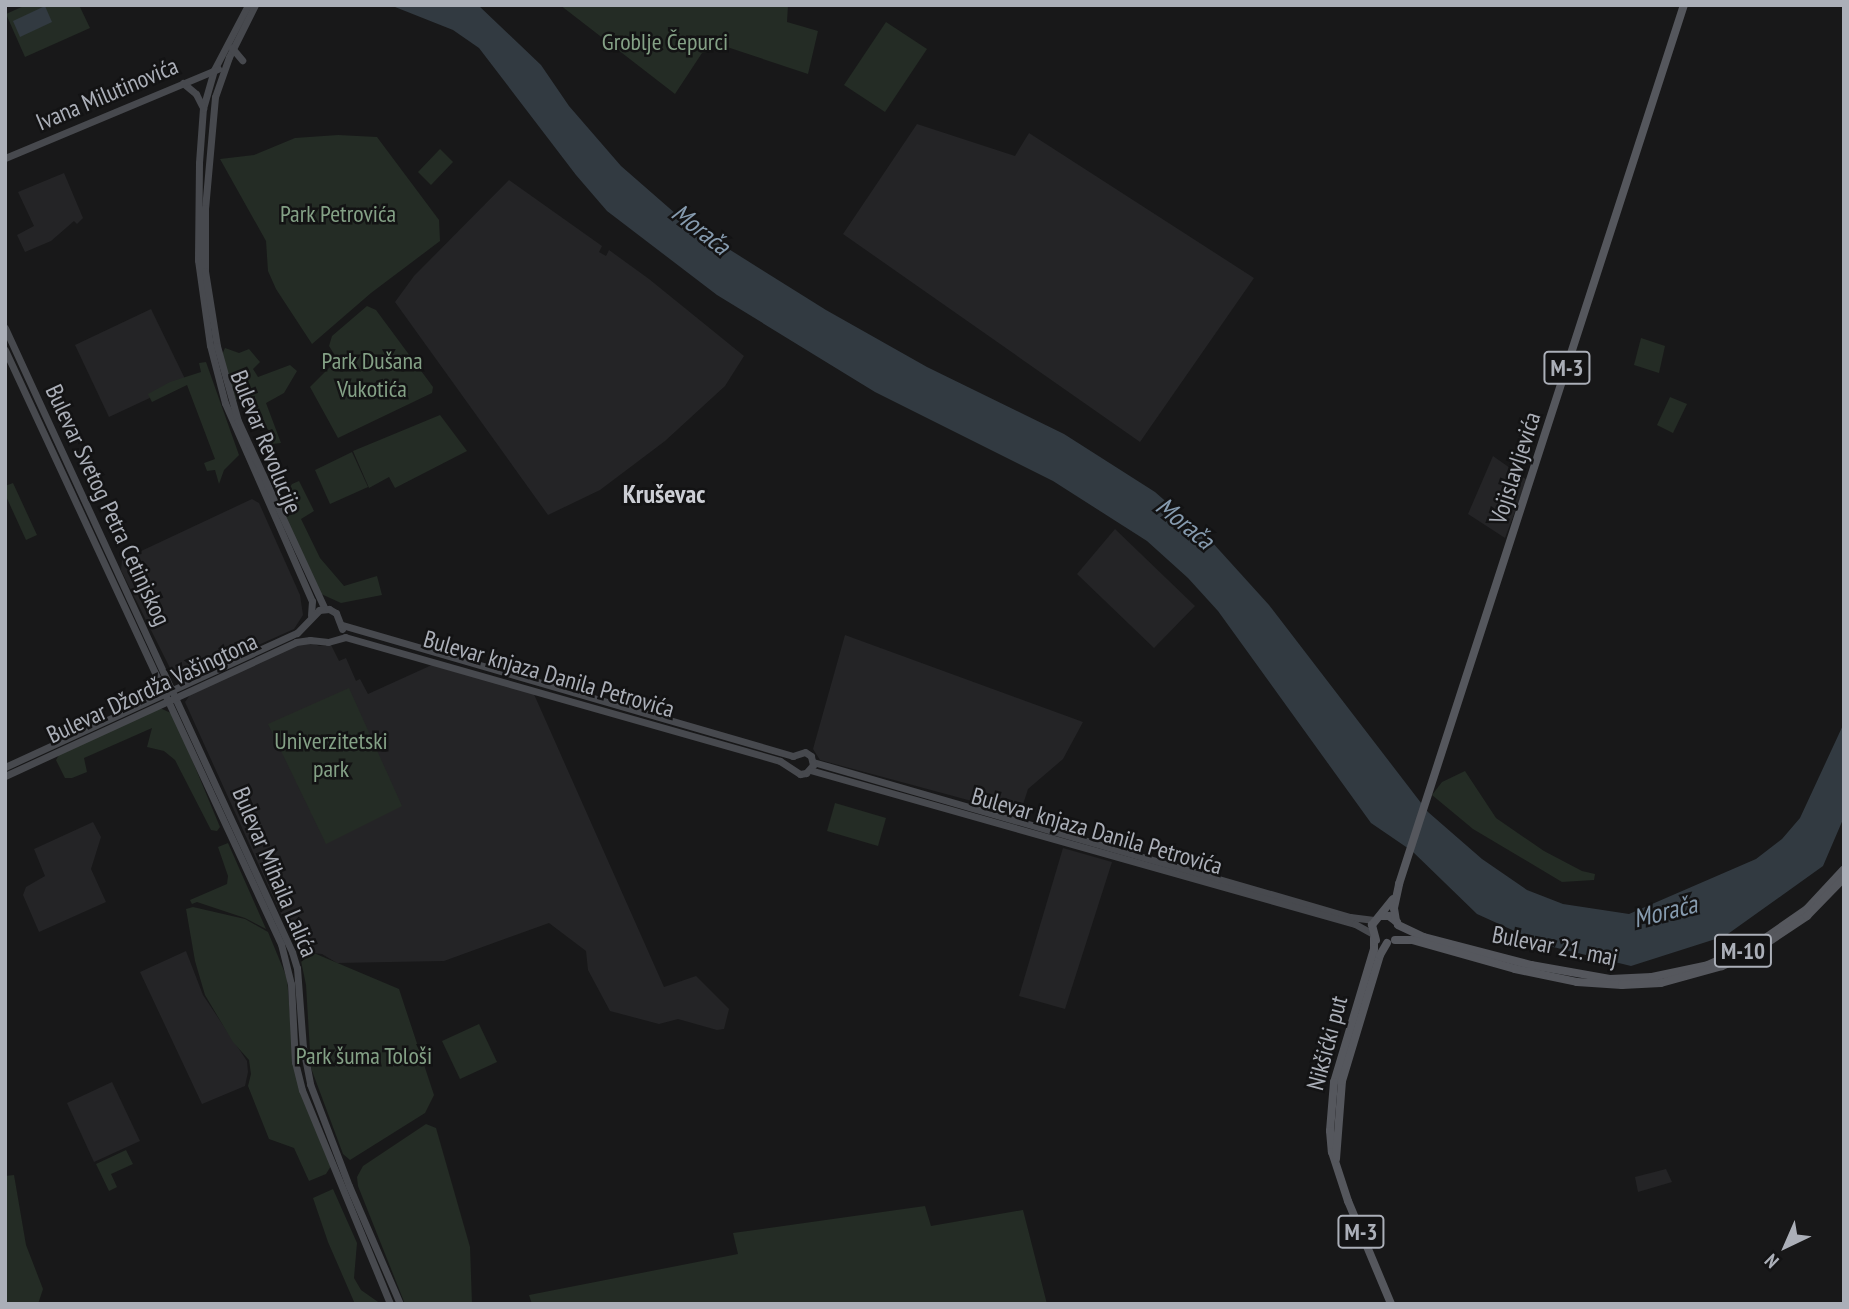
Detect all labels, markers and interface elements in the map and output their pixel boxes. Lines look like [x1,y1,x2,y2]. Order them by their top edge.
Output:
park label: Groblje Čepurci [602,28,728,56]
street label: Ivana Milutinovića [32,51,182,137]
water label: Morača [666,197,736,261]
park label: Park Petrovića [280,200,396,228]
park label: Park Dušana Vukotića [321,347,423,403]
road number: M-3 [1542,348,1592,388]
street label: Bulevar Revolucije [224,366,308,518]
street label: Bulevar Svetog Petra Cetinjskog [39,380,177,630]
street label: Vojislavljevića [1483,408,1547,528]
district label: Kruševac [623,478,705,510]
water label: Morača [1150,490,1220,556]
street label: Bulevar knjaza Danila Petrovića [420,624,678,724]
street label: Bulevar Džordža Vašingtona [42,626,262,750]
park label: Univerzitetski park [274,727,388,783]
street label: Bulevar knjaza Danila Petrovića [968,781,1226,881]
street label: Bulevar Mihaila Lalića [226,783,324,961]
water label: Morača [1630,888,1700,934]
street label: Bulevar 21. maj [1489,920,1621,972]
road number: M-10 [1713,932,1773,970]
street label: Nikšićki put [1301,993,1353,1093]
park label: Park šuma Tološi [295,1042,433,1070]
north arrow [1751,1211,1821,1281]
road number: M-3 [1336,1212,1386,1252]
text: N [1759,1249,1783,1273]

